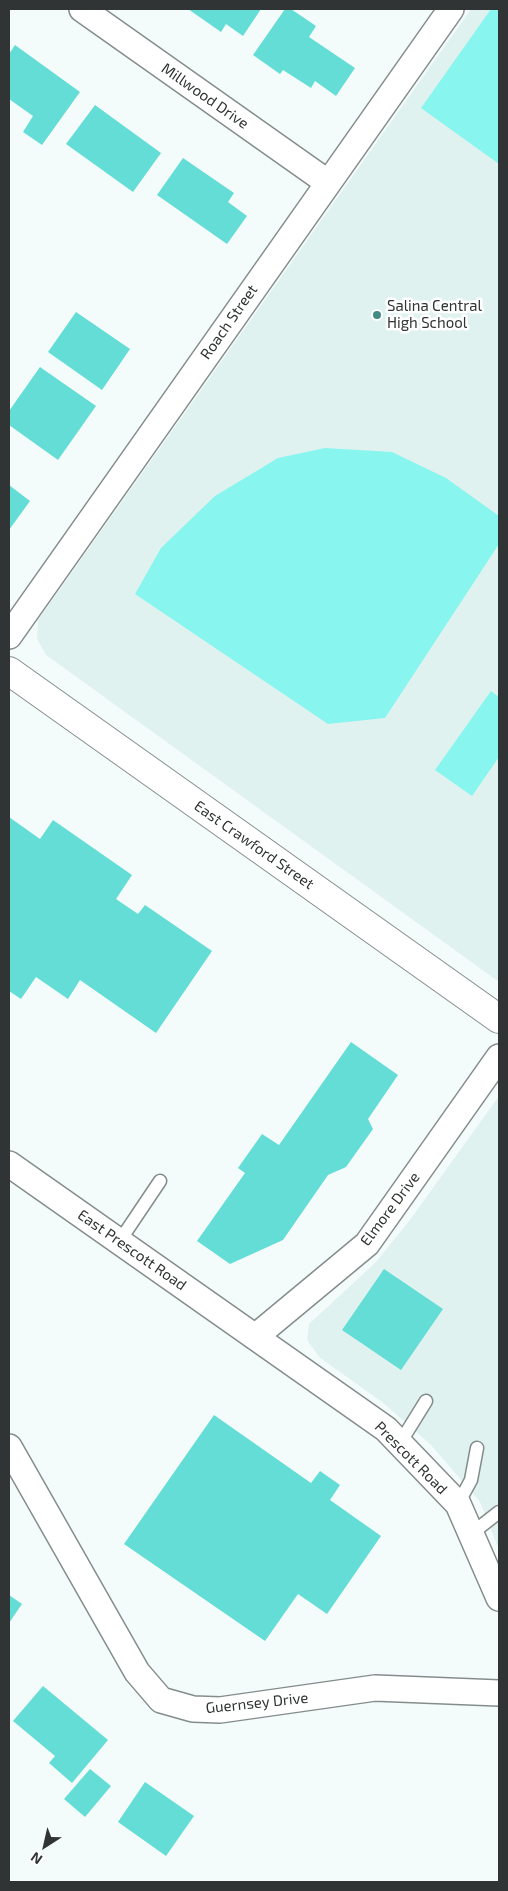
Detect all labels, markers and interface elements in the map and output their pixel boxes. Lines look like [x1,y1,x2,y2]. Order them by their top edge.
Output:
street label: Millwood Drive [158,59,252,133]
street label: Roach Street [197,281,261,363]
place label: Salina Central High School [387,297,482,332]
marker: Salina Central High School [371,309,383,321]
street label: East Crawford Street [191,797,317,893]
street label: Elmore Drive [357,1169,423,1249]
street label: East Prescott Road [74,1206,190,1294]
street label: Prescott Road [371,1418,451,1498]
street label: Guernsey Drive [205,1689,309,1717]
north arrow [20,1821,70,1871]
text: N [27,1849,45,1869]

